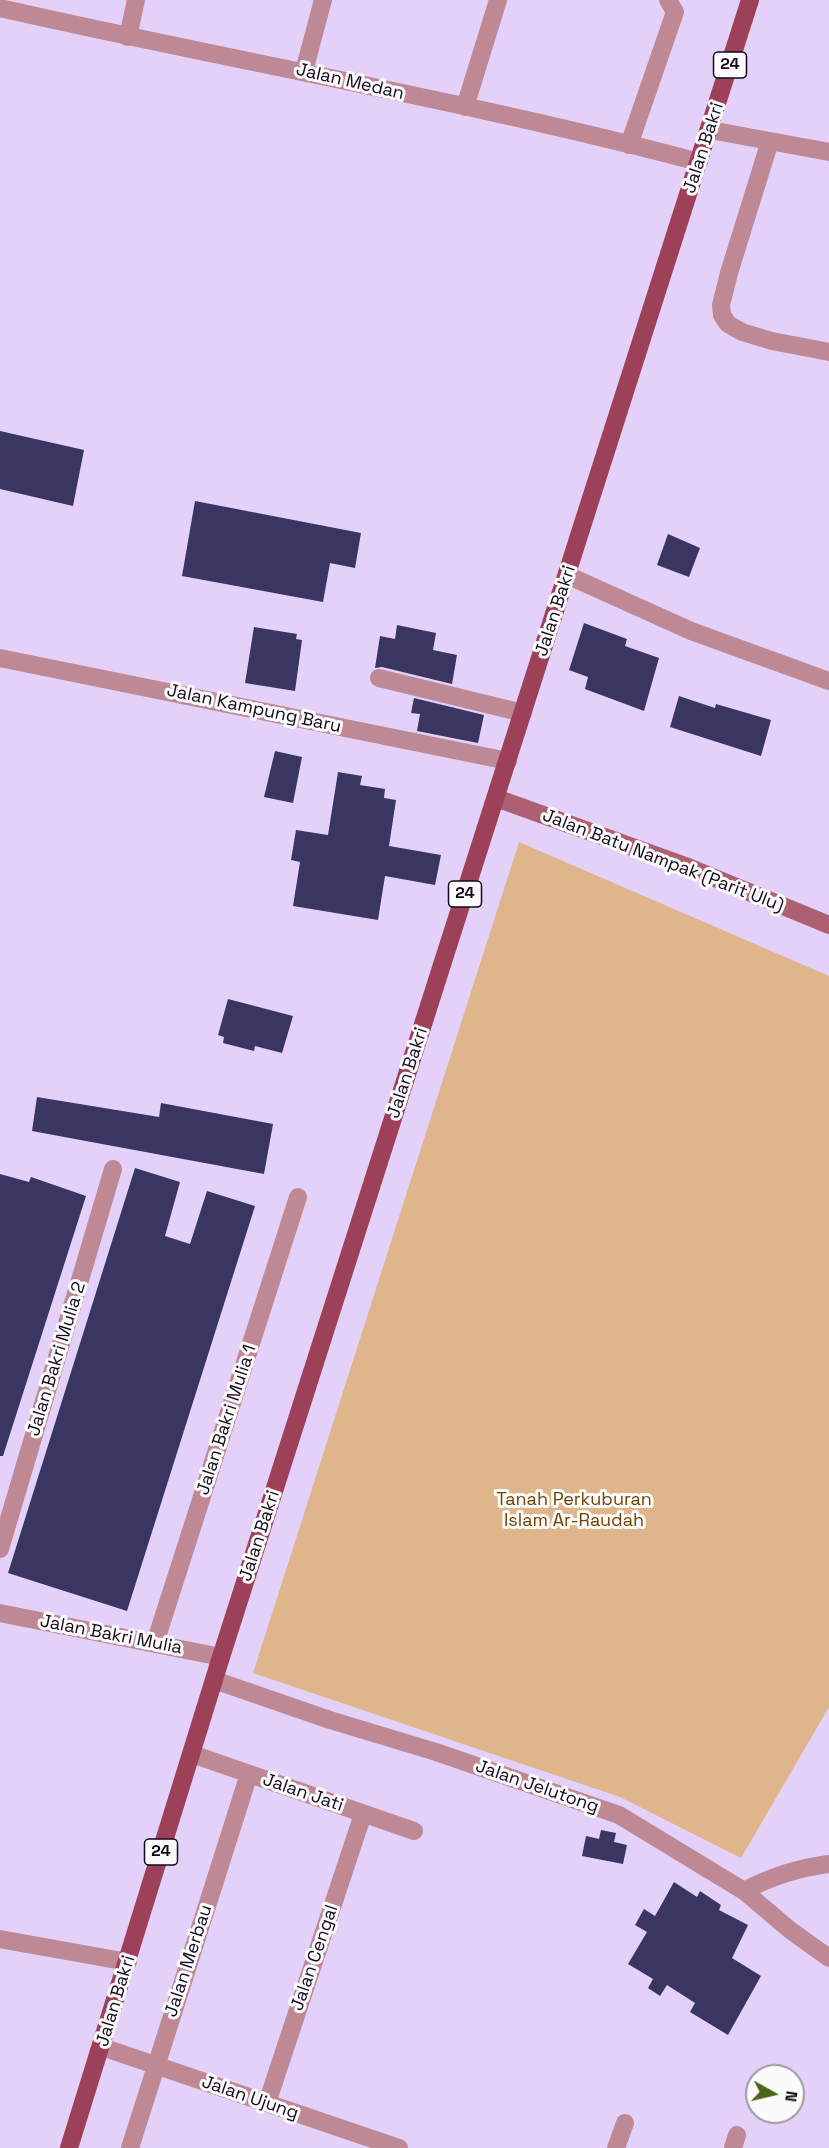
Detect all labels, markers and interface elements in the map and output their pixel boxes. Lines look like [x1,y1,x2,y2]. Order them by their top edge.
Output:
road number: 24 [714,52,746,78]
street label: Jalan Medan [294,59,406,105]
street label: Jalan Bakri [679,100,729,196]
street label: Jalan Bakri [531,563,581,659]
street label: Jalan Kampung Baru [165,680,343,738]
street label: Jalan Batu Nampak (Parit Ulu) [539,805,787,917]
road number: 24 [448,881,482,907]
street label: Jalan Bakri [383,1025,433,1121]
street label: Jalan Bakri Mulia 2 [23,1279,91,1439]
street label: Jalan Bakri Mulia 1 [193,1342,261,1498]
street label: Jalan Bakri [235,1488,285,1584]
park label: Tanah Perkuburan Islam Ar-Raudah [496,1489,652,1532]
street label: Jalan Bakri Mulia [38,1611,184,1659]
street label: Jalan Jelutong [473,1756,601,1818]
street label: Jalan Jati [260,1769,346,1817]
road number: 24 [144,1839,178,1865]
street label: Jalan Merbau [161,1902,217,2020]
street label: Jalan Cengal [287,1902,343,2014]
street label: Jalan Bakri [92,1953,140,2049]
north arrow [745,2064,805,2124]
street label: Jalan Ujung [199,2071,301,2125]
text: N [780,2090,802,2103]

